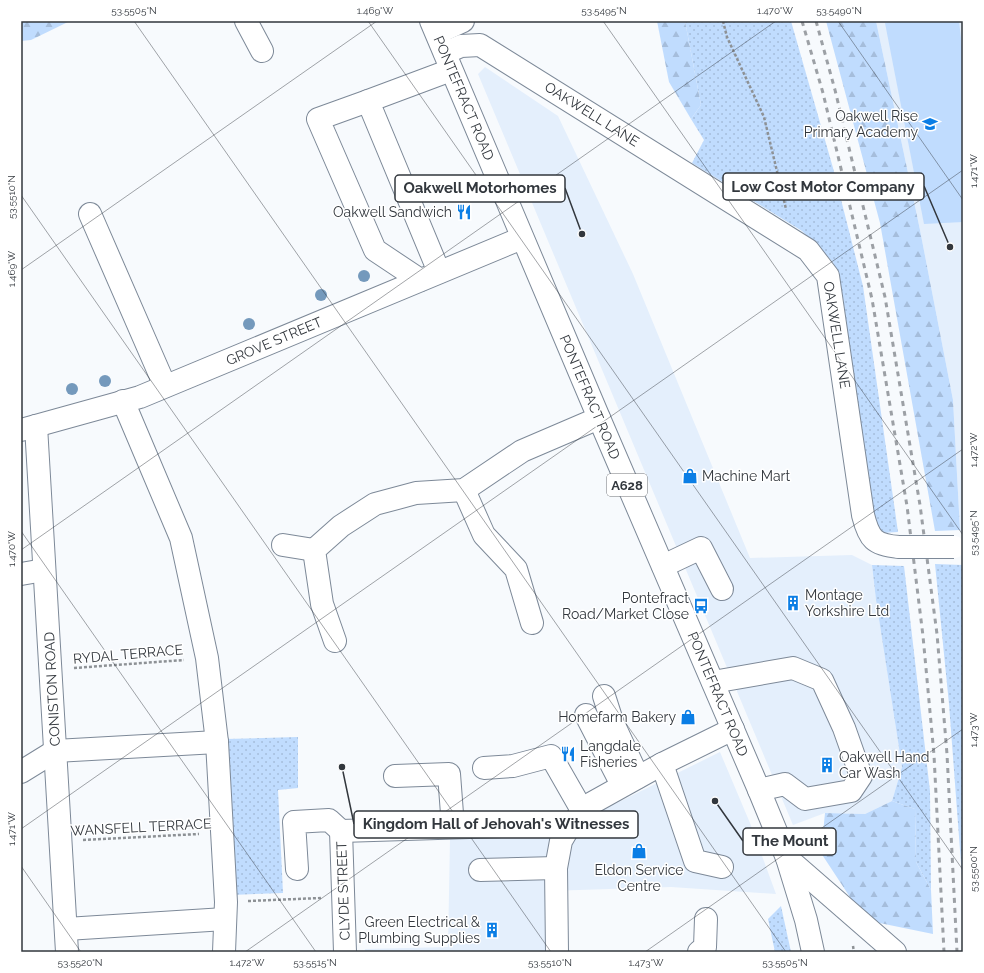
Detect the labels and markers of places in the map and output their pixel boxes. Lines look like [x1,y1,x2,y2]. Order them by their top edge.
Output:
place label: Oakwell Rise Primary Academy [804,108,918,140]
school or university icon: Oakwell Rise Primary Academy [921,115,939,133]
callout: Low Cost Motor Company [723,173,924,200]
callout: Oakwell Motorhomes [395,175,565,202]
restaurant icon: Oakwell Sandwich [455,203,473,221]
place label: Oakwell Sandwich [333,204,452,220]
shop icon: Machine Mart [681,467,699,485]
place label: Machine Mart [702,468,790,484]
place label: Montage Yorkshire Ltd [805,587,889,619]
place label: Pontefract Road/Market Close [562,590,689,622]
building icon: Montage Yorkshire Ltd [784,594,802,612]
bus stop icon: Pontefract Road/Market Close [692,597,710,615]
shop icon: Homefarm Bakery [679,708,697,726]
place label: Homefarm Bakery [558,709,676,725]
place label: Langdale Fisheries [580,738,641,770]
restaurant icon: Langdale Fisheries [559,745,577,763]
place label: Oakwell Hand Car Wash [839,749,929,781]
building icon: Oakwell Hand Car Wash [818,756,836,774]
callout: Kingdom Hall of Jehovah's Witnesses [354,811,638,838]
callout: The Mount [743,828,836,855]
shop icon: Eldon Service Centre [630,842,648,860]
place label: Eldon Service Centre [594,862,684,894]
place label: Green Electrical & Plumbing Supplies [358,914,481,946]
building icon: Green Electrical & Plumbing Supplies [483,921,501,939]

